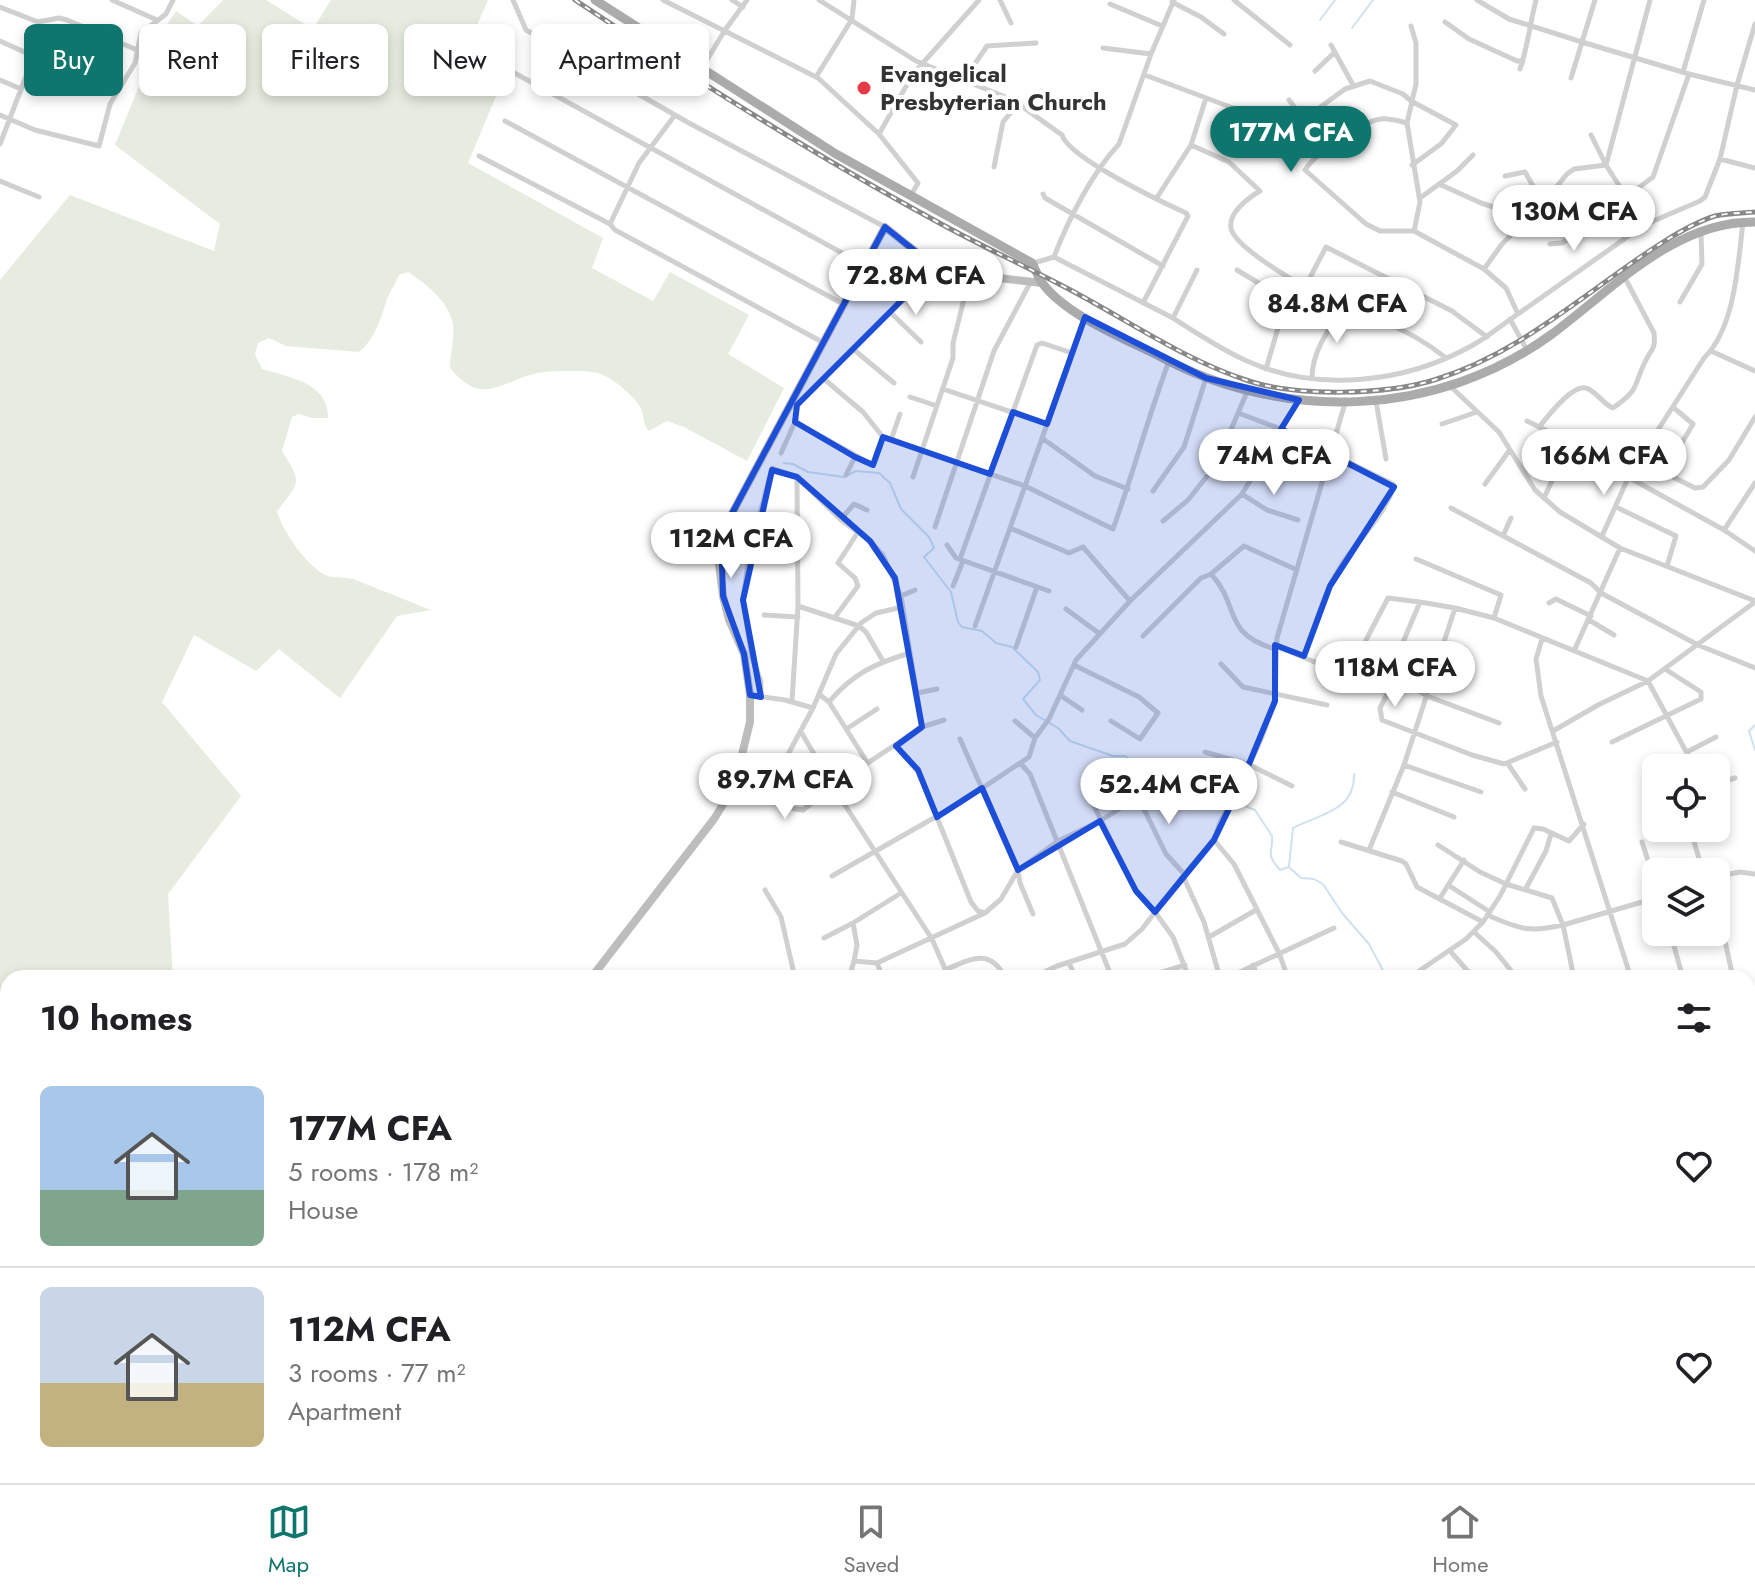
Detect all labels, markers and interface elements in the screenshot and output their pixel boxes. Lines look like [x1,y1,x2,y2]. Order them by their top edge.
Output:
chip: Buy [24,24,123,96]
chip: Rent [139,24,246,96]
chip: Filters [262,24,388,96]
chip: New [404,24,515,96]
chip: Apartment [531,24,709,96]
place label: Evangelical Presbyterian Church [880,56,1107,119]
marker: Evangelical Presbyterian Church [855,79,873,97]
pin: 177M CFA [1208,106,1374,174]
text: 177M CFA [1228,113,1354,151]
pin: 130M CFA [1491,185,1657,253]
text: 130M CFA [1510,192,1638,230]
pin: 72.8M CFA [824,249,1008,317]
text: 72.8M CFA [847,256,985,294]
pin: 84.8M CFA [1245,277,1429,345]
text: 84.8M CFA [1267,284,1407,322]
pin: 74M CFA [1200,429,1348,497]
pin: 166M CFA [1521,429,1687,497]
text: 74M CFA [1217,436,1331,474]
text: 166M CFA [1540,436,1668,474]
pin: 112M CFA [648,512,814,580]
text: 112M CFA [669,519,793,557]
pin: 118M CFA [1312,641,1478,709]
text: 118M CFA [1333,648,1457,686]
pin: 89.7M CFA [693,753,877,821]
map controls [1642,754,1730,946]
button: locate [1642,754,1730,842]
pin: 52.4M CFA [1077,758,1261,826]
text: 89.7M CFA [717,760,853,798]
text: 52.4M CFA [1098,765,1240,803]
button: layers [1642,858,1730,946]
text: 10 homes [40,994,192,1043]
icon: filters [1672,996,1716,1040]
text: 177M CFA [288,1104,452,1153]
icon: home [104,1118,200,1214]
icon: heart [1672,1144,1716,1188]
text: 5 rooms · 178 m² [288,1153,478,1191]
text: House [288,1191,358,1229]
text: 112M CFA [288,1305,451,1354]
icon: home [104,1319,200,1415]
icon: heart [1672,1345,1716,1389]
text: 3 rooms · 77 m² [288,1354,465,1392]
text: Apartment [288,1392,401,1430]
tab: Map [267,1500,311,1580]
tab: Saved [844,1500,899,1580]
tab: Home [1432,1500,1488,1580]

